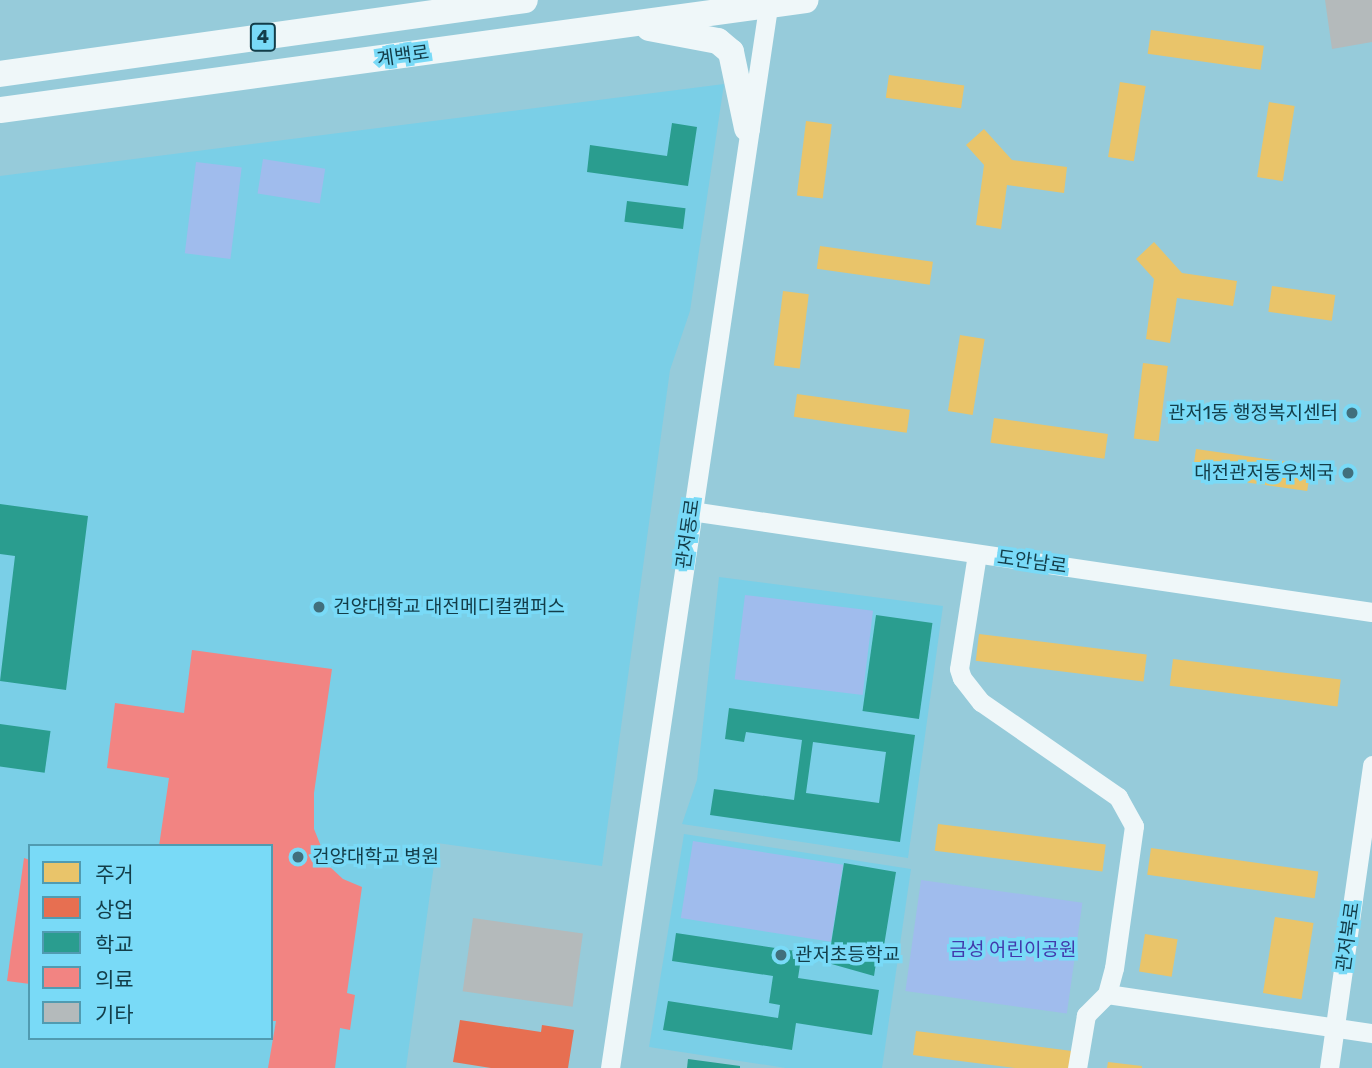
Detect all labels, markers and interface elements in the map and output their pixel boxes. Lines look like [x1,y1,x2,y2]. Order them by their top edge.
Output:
road number: 4 [249,22,277,52]
street label: 계백로 [375,41,431,71]
place label: 관저1동 행정복지센터 [1168,402,1338,424]
marker: 관저1동 행정복지센터 [1344,405,1360,421]
place label: 대전관저동우체국 [1194,462,1334,484]
marker: 대전관저동우체국 [1340,465,1356,481]
street label: 관저동로 [672,498,704,570]
street label: 도안남로 [996,546,1068,578]
place label: 건양대학교 대전메디컬캠퍼스 [333,596,565,618]
marker: 건양대학교 대전메디컬캠퍼스 [311,599,327,615]
legend [28,844,273,1040]
place label: 건양대학교 병원 [312,846,439,868]
marker: 건양대학교 병원 [290,849,306,865]
text: 주거 [95,862,134,887]
text: 상업 [95,897,134,922]
street label: 관저북로 [1332,901,1364,973]
text: 학교 [95,932,134,957]
park label: 금성 어린이공원 [949,939,1077,961]
place label: 관저초등학교 [795,944,900,966]
marker: 관저초등학교 [773,947,789,963]
text: 의료 [95,967,134,992]
text: 기타 [95,1002,134,1027]

